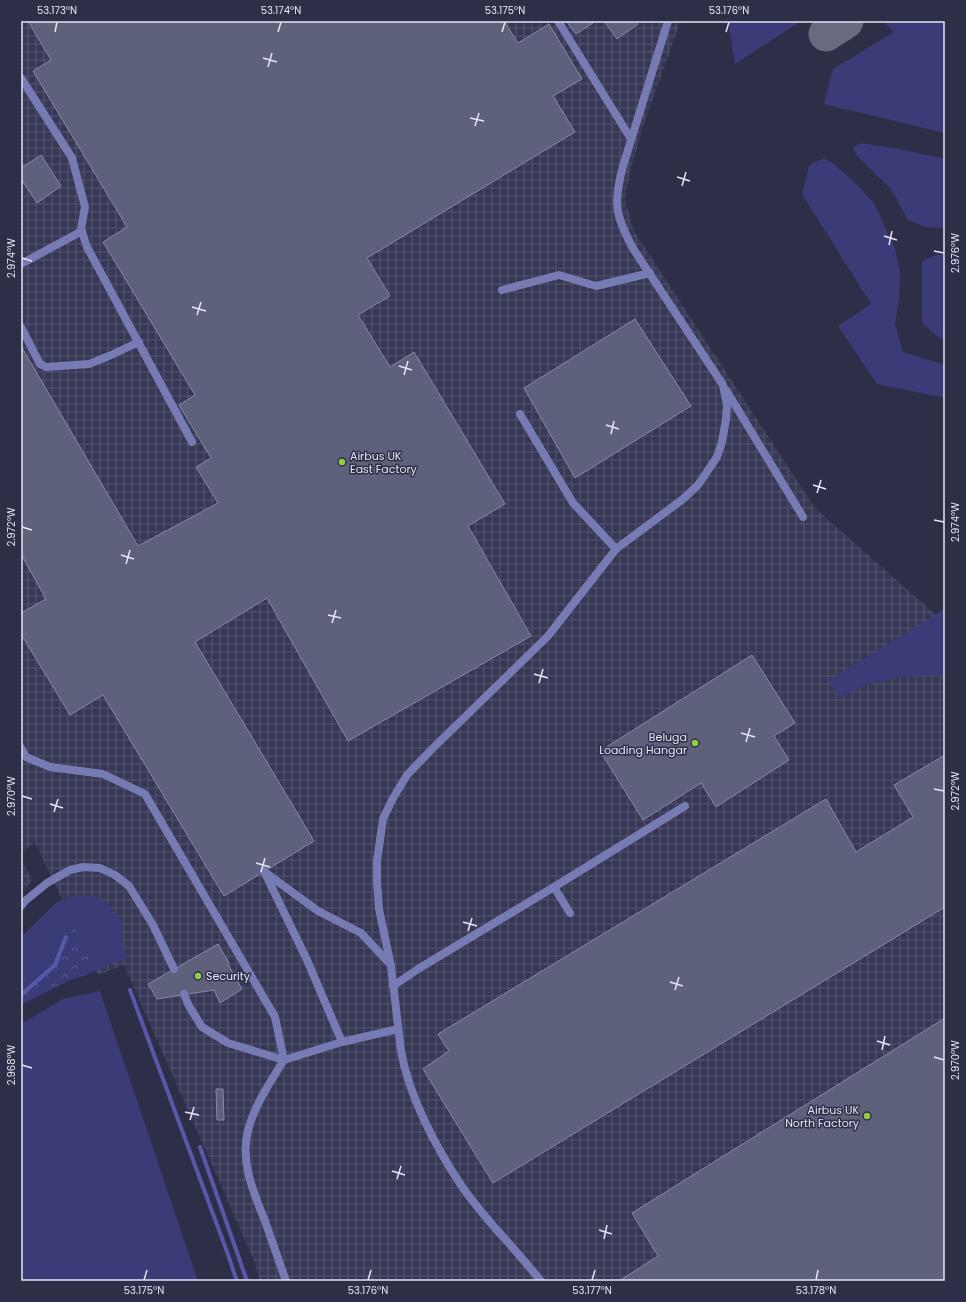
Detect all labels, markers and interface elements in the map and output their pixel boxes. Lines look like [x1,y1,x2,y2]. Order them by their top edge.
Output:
text: 53.173°N [37,3,77,18]
text: 53.174°N [261,3,301,18]
text: 53.175°N [485,3,525,18]
text: 53.176°N [709,3,749,18]
text: 2.976°W [948,233,963,273]
text: 2.974°W [4,238,19,278]
place label: Airbus UK East Factory [350,448,418,477]
marker: Airbus UK East Factory [337,457,347,467]
text: 2.974°W [948,502,963,542]
text: 2.972°W [4,507,19,547]
place label: Beluga Loading Hangar [599,729,687,758]
marker: Beluga Loading Hangar [690,738,700,748]
text: 2.972°W [948,771,963,811]
text: 2.970°W [4,776,19,816]
place label: Security [206,968,251,984]
marker: Security [193,971,203,981]
text: 2.970°W [948,1040,963,1080]
text: 2.968°W [4,1044,19,1085]
place label: Airbus UK North Factory [785,1102,860,1131]
marker: Airbus UK North Factory [862,1111,872,1121]
text: 53.175°N [124,1283,164,1298]
text: 53.176°N [348,1283,388,1298]
text: 53.177°N [572,1283,612,1298]
text: 53.178°N [796,1283,836,1298]

